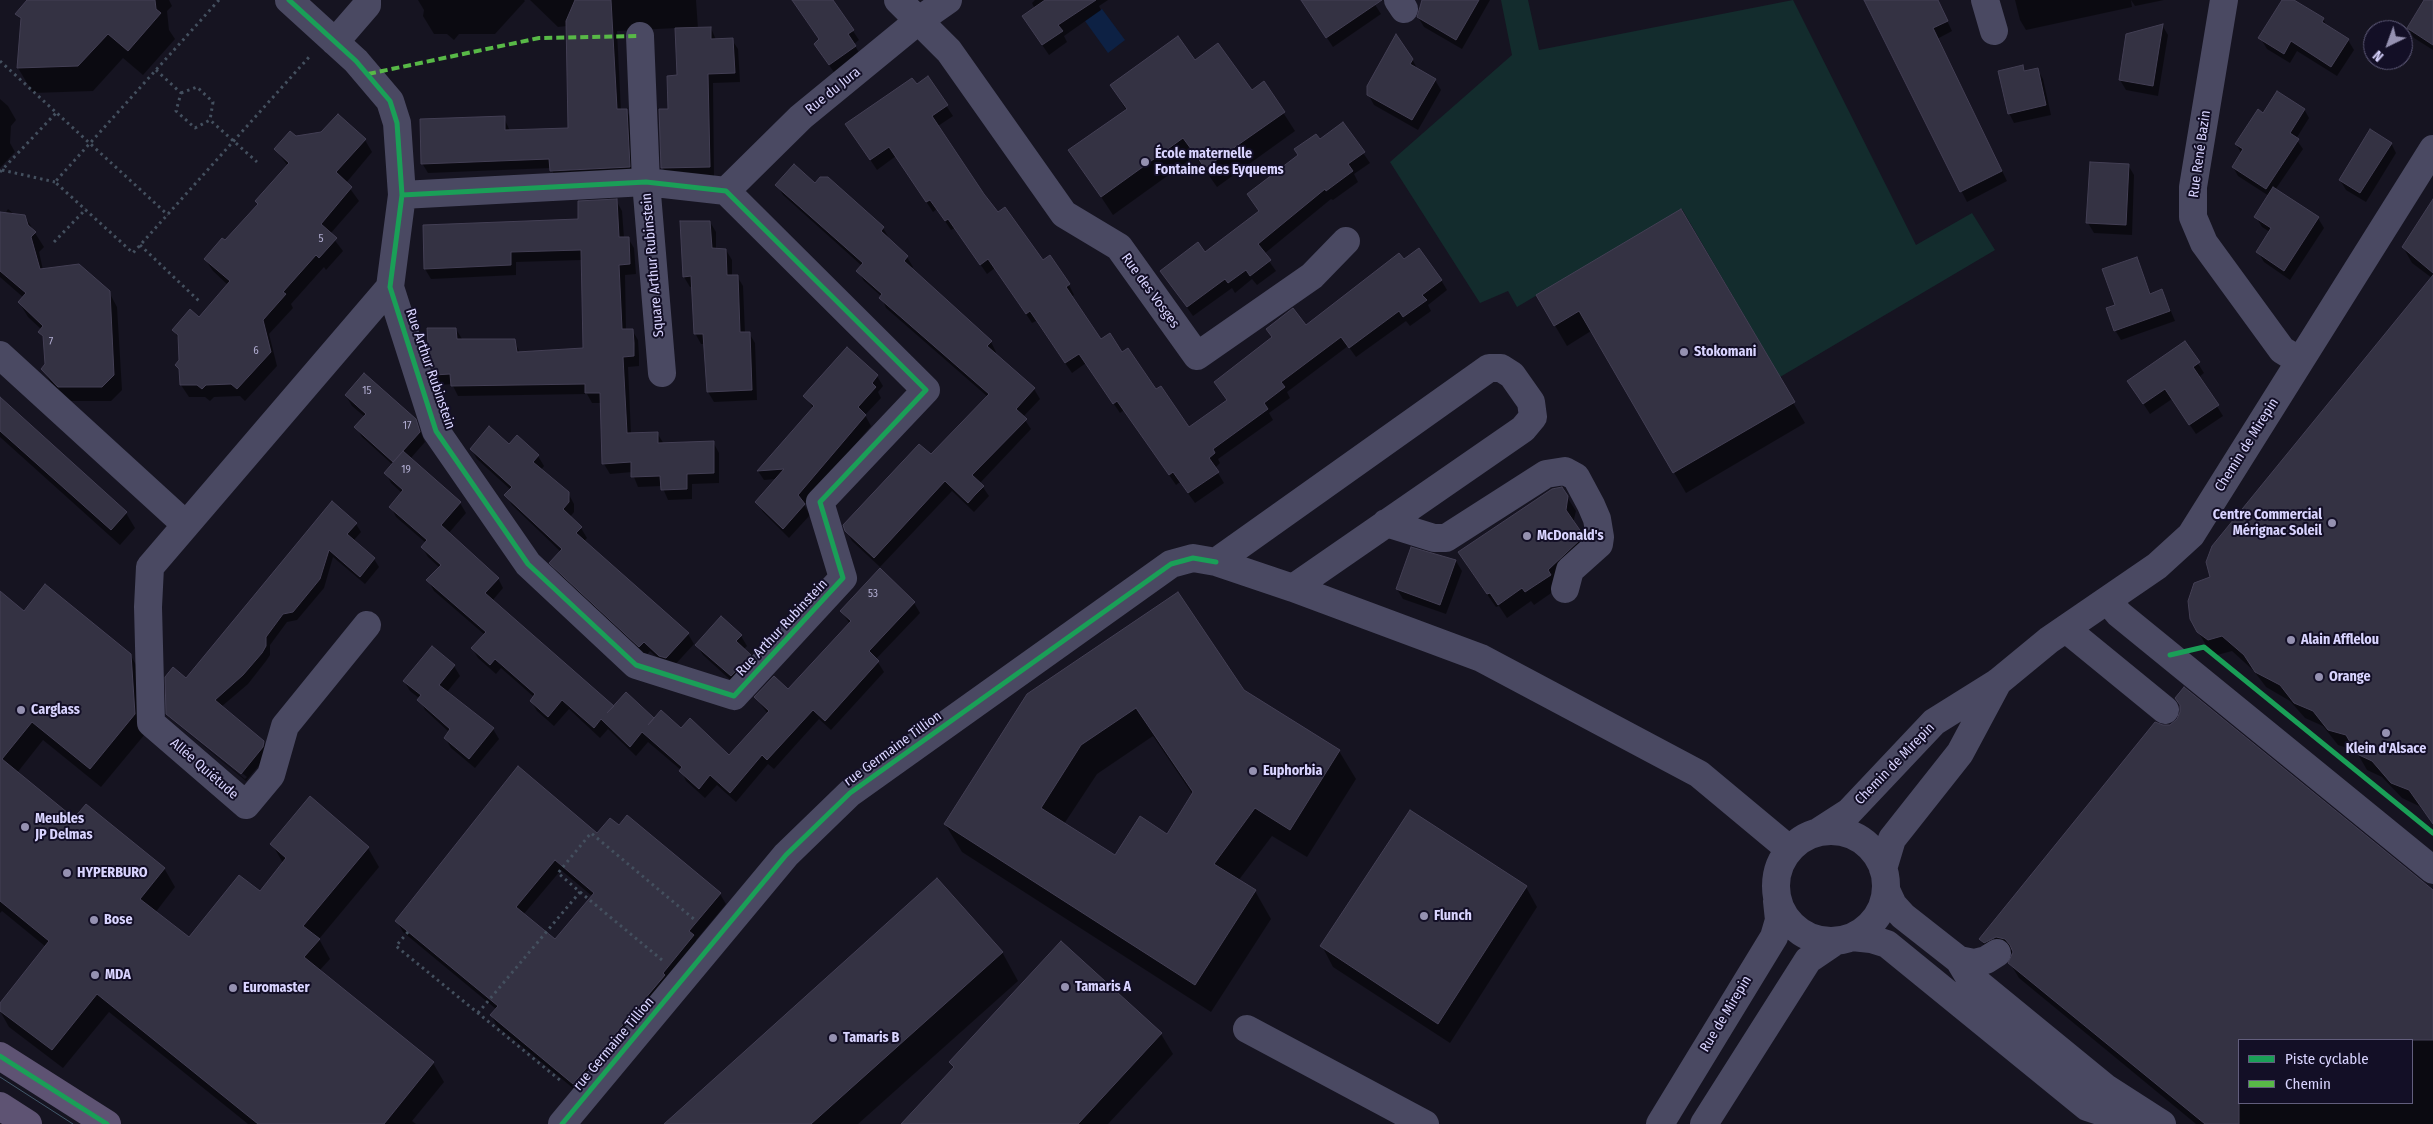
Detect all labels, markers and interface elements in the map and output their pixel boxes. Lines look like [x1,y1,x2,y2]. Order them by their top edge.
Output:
north arrow [2363,20,2413,70]
text: N [2369,47,2387,65]
street label: Rue du Jura [802,64,864,118]
street label: Rue René Bazin [2186,109,2214,199]
place label: École maternelle Fontaine des Eyquems [1155,146,1284,178]
marker: École maternelle Fontaine des Eyquems [1139,156,1151,168]
street label: Square Arthur Rubinstein [638,192,668,338]
house number: 5 [318,232,324,246]
street label: Rue des Vosges [1117,250,1183,332]
street label: Rue Arthur Rubinstein [401,307,459,431]
house number: 7 [49,335,53,349]
house number: 6 [253,344,259,358]
place label: Stokomani [1694,344,1756,360]
marker: Stokomani [1678,346,1690,358]
house number: 15 [362,384,372,398]
street label: Chemin de Mirepin [2211,395,2283,495]
house number: 17 [403,419,411,433]
house number: 19 [401,463,411,477]
place label: Centre Commercial Mérignac Soleil [2213,507,2322,540]
marker: Centre Commercial Mérignac Soleil [2326,517,2338,529]
place label: McDonald's [1537,528,1604,544]
marker: McDonald's [1521,530,1533,542]
street label: Rue Arthur Rubinstein [733,576,831,680]
house number: 53 [868,587,878,601]
place label: Alain Afflelou [2301,632,2379,648]
marker: Alain Afflelou [2285,634,2297,646]
place label: Orange [2329,669,2371,685]
marker: Orange [2313,671,2325,683]
place label: Carglass [31,702,80,718]
marker: Carglass [15,704,27,716]
street label: rue Germaine Tillion [841,708,945,790]
street label: Chemin de Mirepin [1852,720,1938,808]
marker: Klein d'Alsace [2380,727,2392,739]
street label: Allée Quiétude [167,735,241,803]
place label: Klein d'Alsace [2346,741,2426,757]
place label: Euphorbia [1263,763,1322,779]
marker: Euphorbia [1247,765,1259,777]
place label: Meubles JP Delmas [35,811,93,844]
marker: Meubles JP Delmas [19,821,31,833]
place label: HYPERBURO [77,865,148,881]
marker: HYPERBURO [61,867,73,879]
place label: Flunch [1434,908,1472,924]
marker: Flunch [1418,910,1430,922]
place label: Bose [104,912,133,928]
marker: Bose [88,914,100,926]
place label: MDA [105,967,131,983]
marker: MDA [89,969,101,981]
street label: Rue de Mirepin [1697,973,1755,1055]
place label: Tamaris A [1075,979,1131,995]
place label: Euromaster [243,980,309,996]
marker: Tamaris A [1059,981,1071,993]
marker: Euromaster [227,982,239,994]
street label: rue Germaine Tillion [570,994,658,1094]
place label: Tamaris B [843,1030,899,1046]
marker: Tamaris B [827,1032,839,1044]
legend [2238,1039,2413,1104]
text: Piste cyclable [2285,1050,2369,1068]
text: Chemin [2285,1075,2331,1093]

